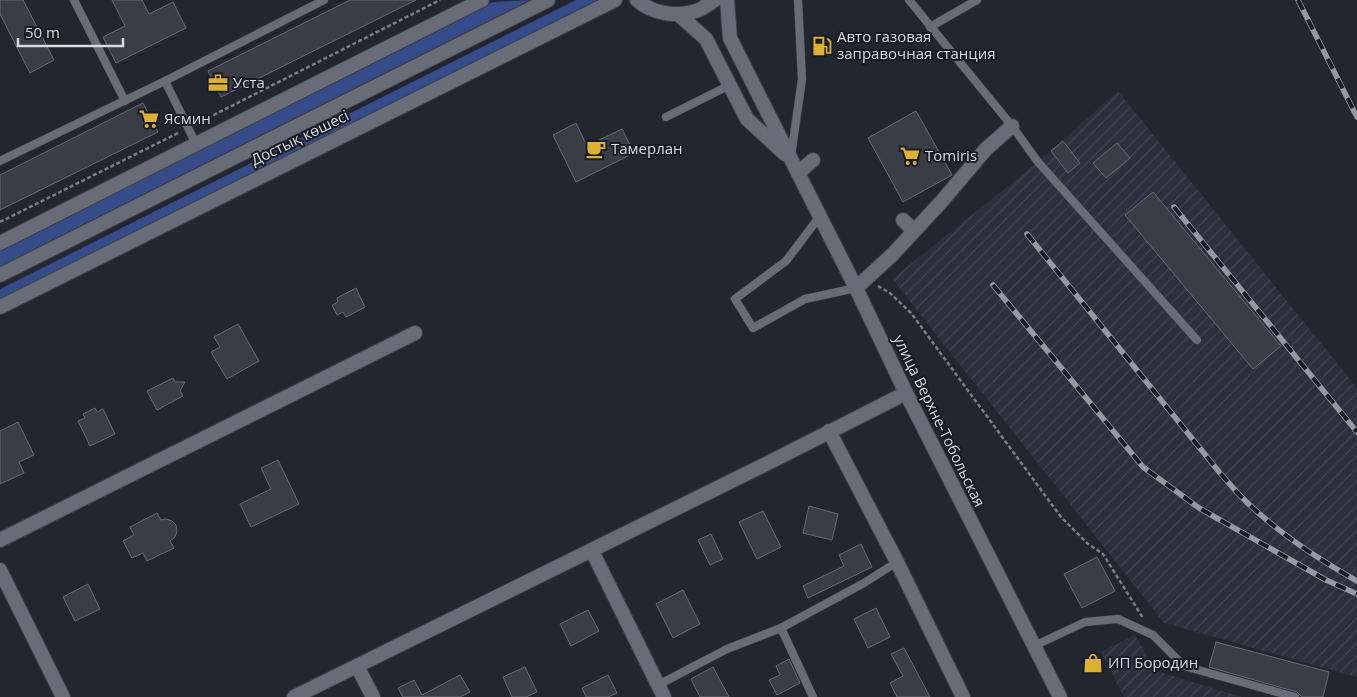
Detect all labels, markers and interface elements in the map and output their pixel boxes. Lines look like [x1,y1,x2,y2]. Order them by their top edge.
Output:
scale bar [18,15,122,47]
text: 50 m [25,22,60,42]
place label: Авто газовая заправочная станция [837,26,995,63]
fuel station icon: Авто газовая заправочная станция [811,35,833,57]
office icon: Уста [207,72,229,94]
place label: Уста [233,72,265,92]
street label: Достық көшесі [247,105,352,169]
supermarket icon: Ясмин [138,108,160,130]
place label: Ясмин [164,108,211,128]
cafe icon: Тамерлан [585,138,607,160]
place label: Тамерлан [611,138,683,158]
supermarket icon: Tomiris [899,145,921,167]
place label: Tomiris [925,145,977,165]
street label: улица Верхне-Тобольская [889,331,990,510]
shop icon: ИП Бородин [1082,652,1104,674]
place label: ИП Бородин [1108,652,1198,672]

